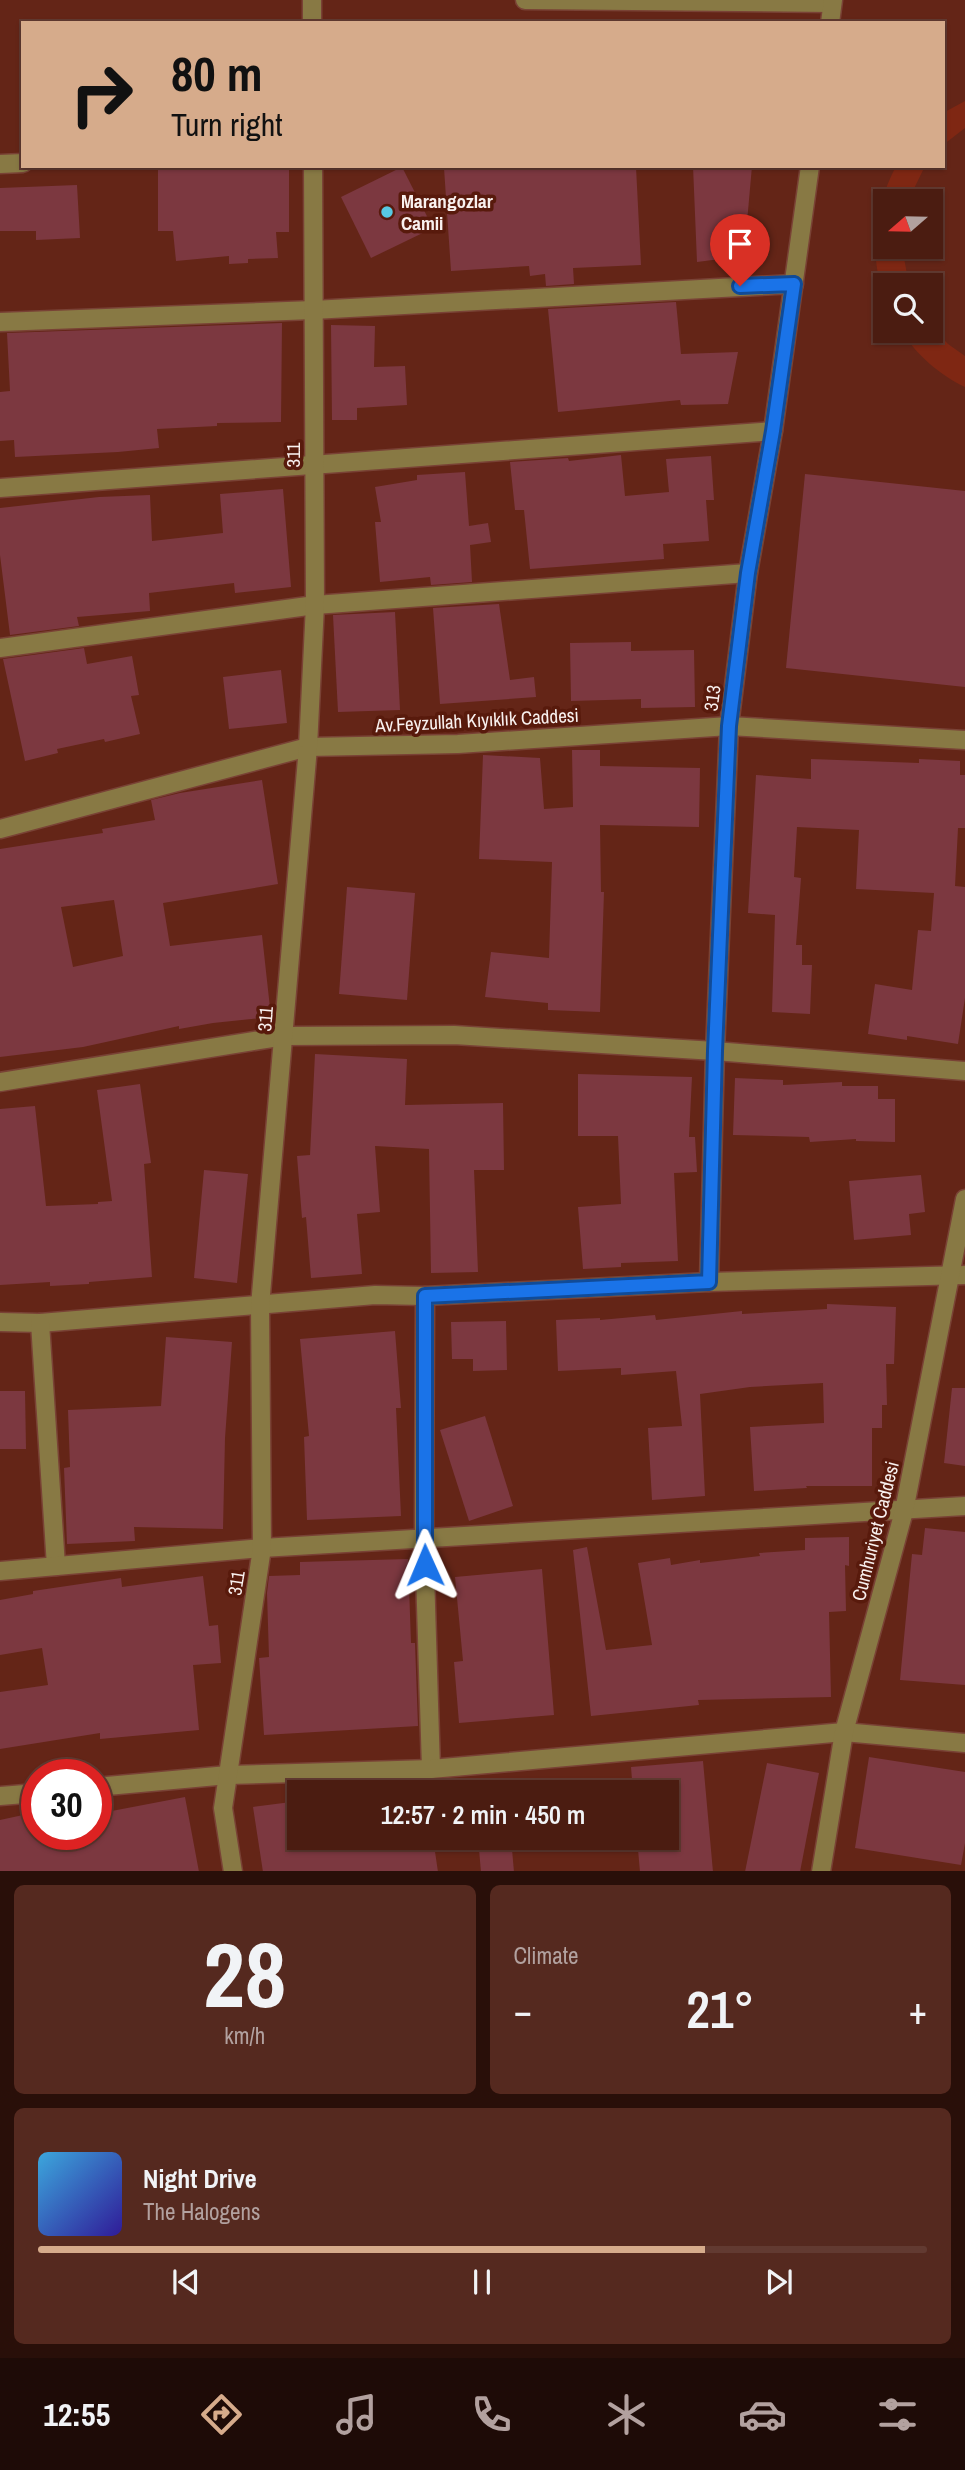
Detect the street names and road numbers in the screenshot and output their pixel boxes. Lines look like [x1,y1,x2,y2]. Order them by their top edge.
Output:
street label: 311 [280,442,306,467]
street label: 313 [698,684,726,712]
street label: Av.Feyzullah Kıyıklık Caddesi [373,702,580,738]
street label: 311 [251,1005,279,1033]
street label: Cumhuriyet Caddesi [845,1459,905,1603]
street label: 311 [221,1568,251,1597]

